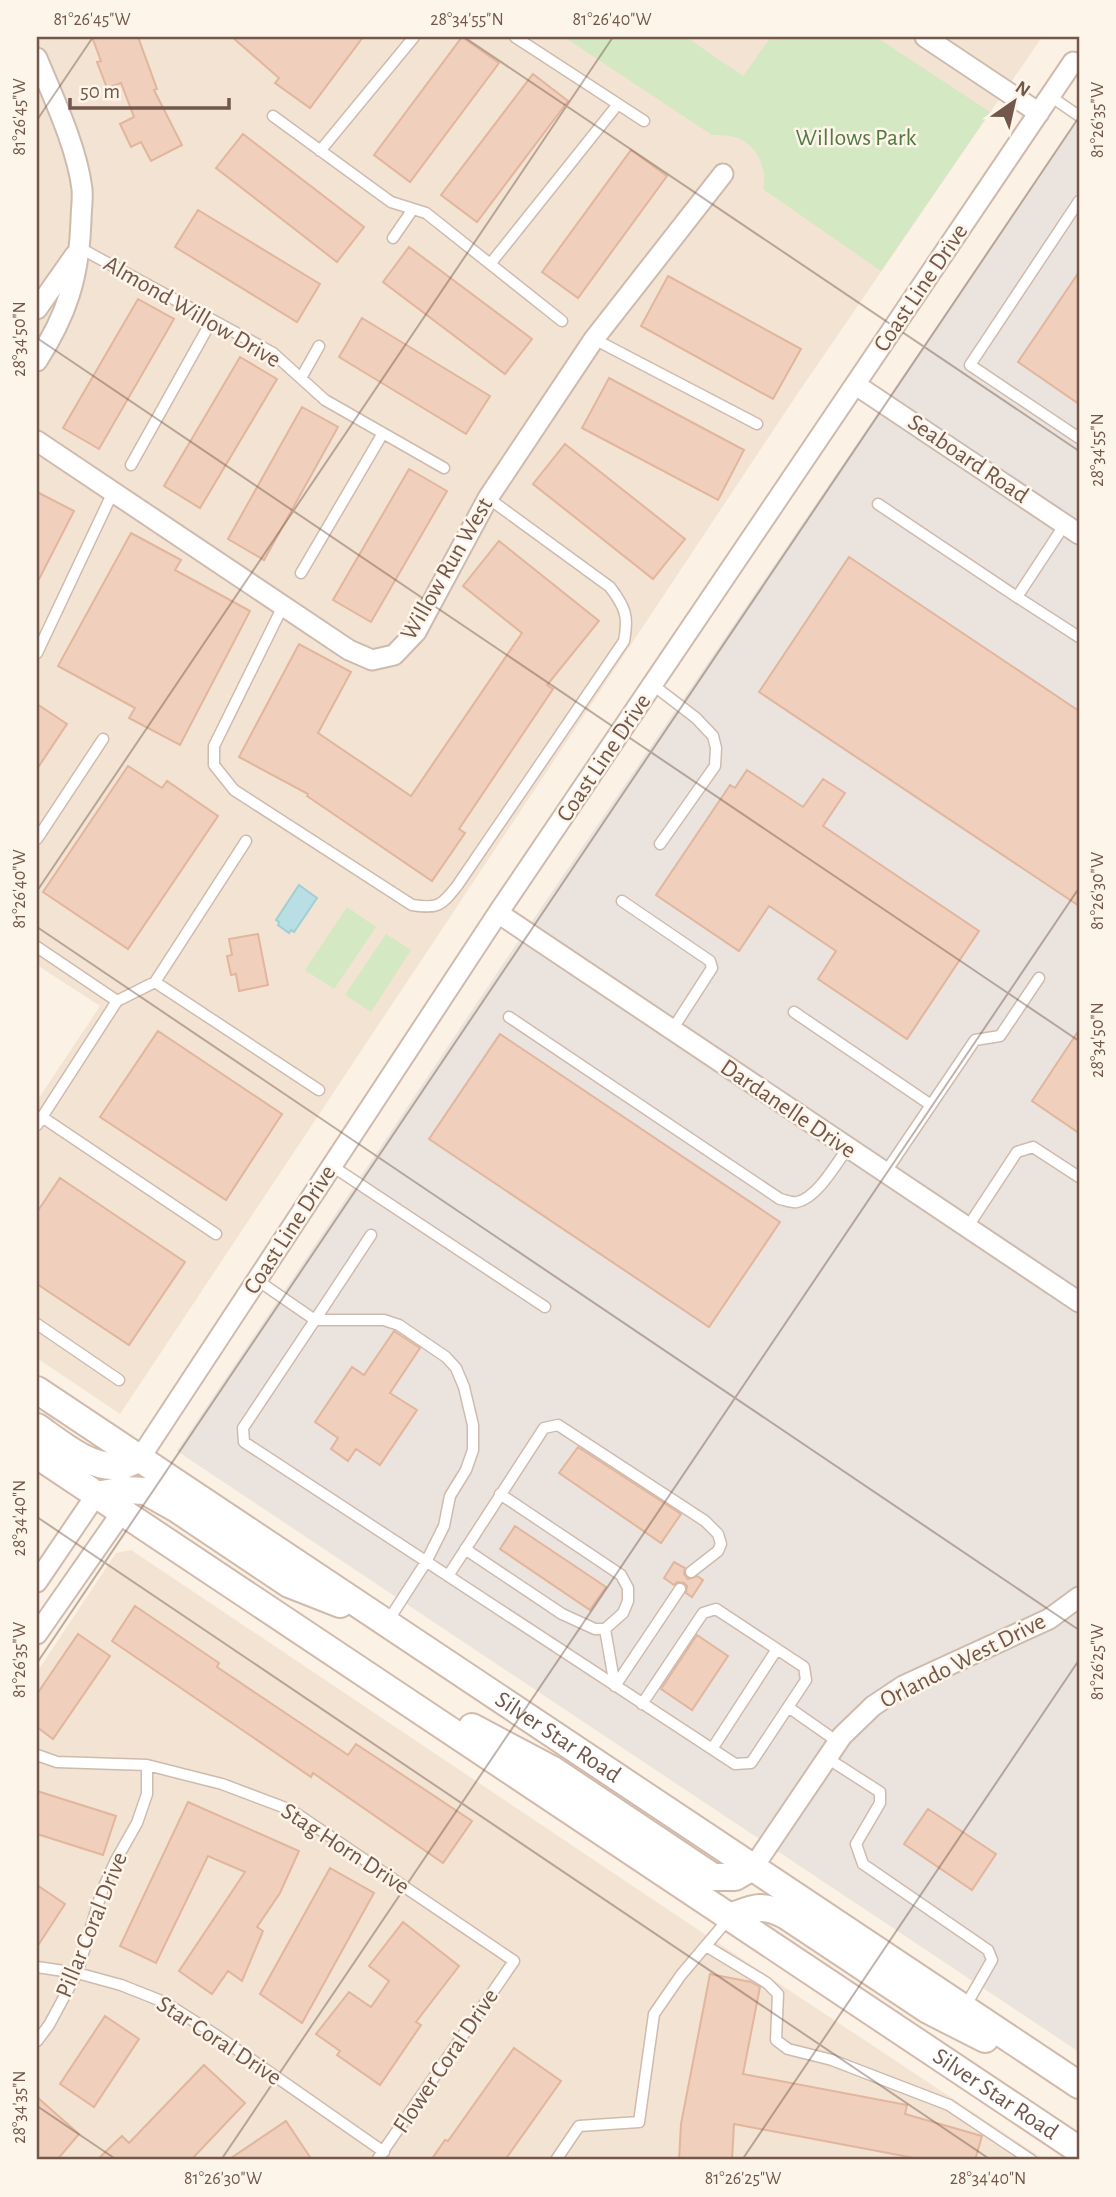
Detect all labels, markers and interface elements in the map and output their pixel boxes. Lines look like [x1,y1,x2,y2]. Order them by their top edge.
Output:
text: 81°26'45"W [53,11,131,29]
text: 28°34'55"N [430,11,504,29]
text: 81°26'40"W [572,11,652,29]
scale bar [70,66,229,110]
north arrow [979,66,1050,136]
text: 81°26'45"W [11,78,29,156]
text: N [1012,78,1033,101]
text: 50 m [80,81,120,102]
text: 81°26'35"W [1089,82,1107,158]
park label: Willows Park [796,126,917,150]
street label: Coast Line Drive [870,220,972,356]
street label: Almond Willow Drive [99,252,285,372]
text: 28°34'50"N [11,301,29,377]
street label: Seaboard Road [903,410,1033,508]
text: 28°34'55"N [1089,413,1107,487]
street label: Willow Run West [397,493,498,644]
street label: Coast Line Drive [553,690,655,826]
text: 81°26'40"W [11,849,29,929]
text: 81°26'30"W [1089,852,1107,930]
text: 28°34'50"N [1089,1002,1107,1078]
street label: Dardanelle Drive [716,1055,860,1163]
street label: Coast Line Drive [239,1161,341,1299]
text: 28°34'40"N [11,1480,29,1556]
street label: Orlando West Drive [876,1609,1050,1713]
text: 81°26'35"W [11,1622,29,1698]
text: 81°26'25"W [1089,1624,1107,1700]
street label: Silver Star Road [491,1687,625,1788]
street label: Stag Horn Drive [277,1799,413,1899]
street label: Pillar Coral Drive [52,1849,132,2001]
street label: Flower Coral Drive [389,1985,503,2137]
street label: Star Coral Drive [152,1992,286,2090]
street label: Silver Star Road [928,2044,1062,2144]
text: 28°34'35"N [11,2070,29,2144]
text: 81°26'30"W [184,2170,262,2188]
text: 81°26'25"W [705,2170,781,2188]
text: 28°34'40"N [950,2170,1026,2188]

